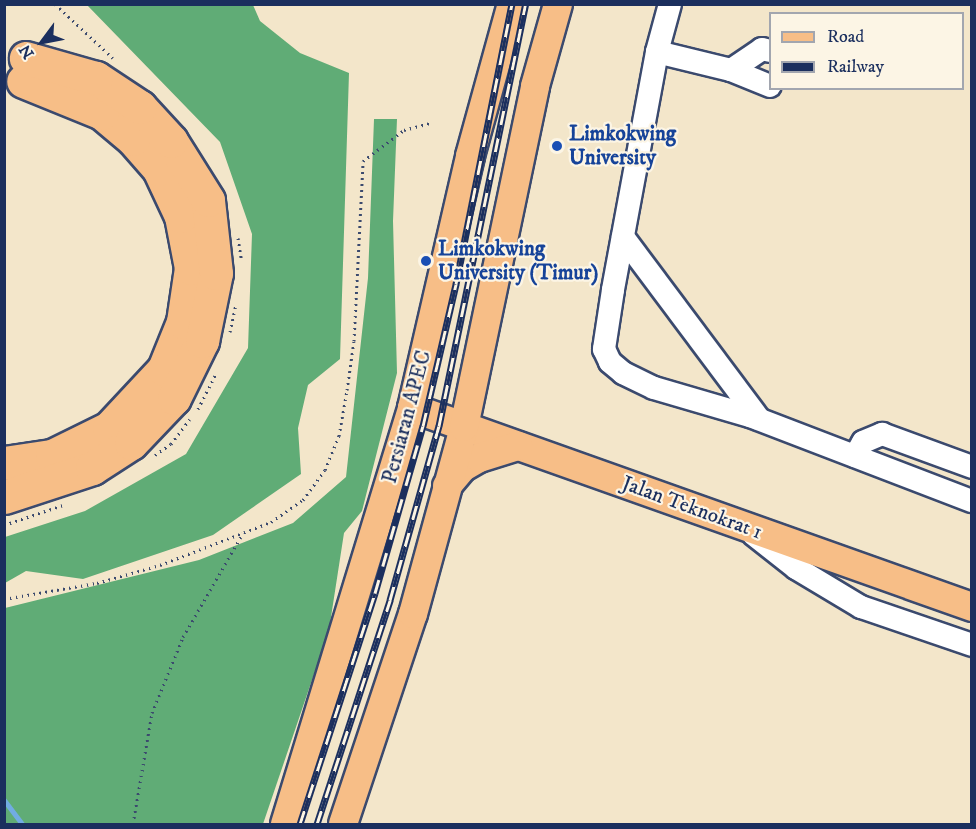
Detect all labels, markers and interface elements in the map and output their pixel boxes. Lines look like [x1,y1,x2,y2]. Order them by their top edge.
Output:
north arrow [12,12,72,72]
legend [769,12,964,90]
text: Road [827,26,864,48]
text: N [15,41,39,62]
text: Railway [827,56,884,78]
place label: Limkokwing University [569,121,676,171]
marker: Limkokwing University [550,139,564,153]
place label: Limkokwing University (Timur) [438,236,598,286]
marker: Limkokwing University (Timur) [419,254,433,268]
street label: Persiaran APEC [377,348,437,486]
street label: Jalan Teknokrat 1 [618,471,766,545]

